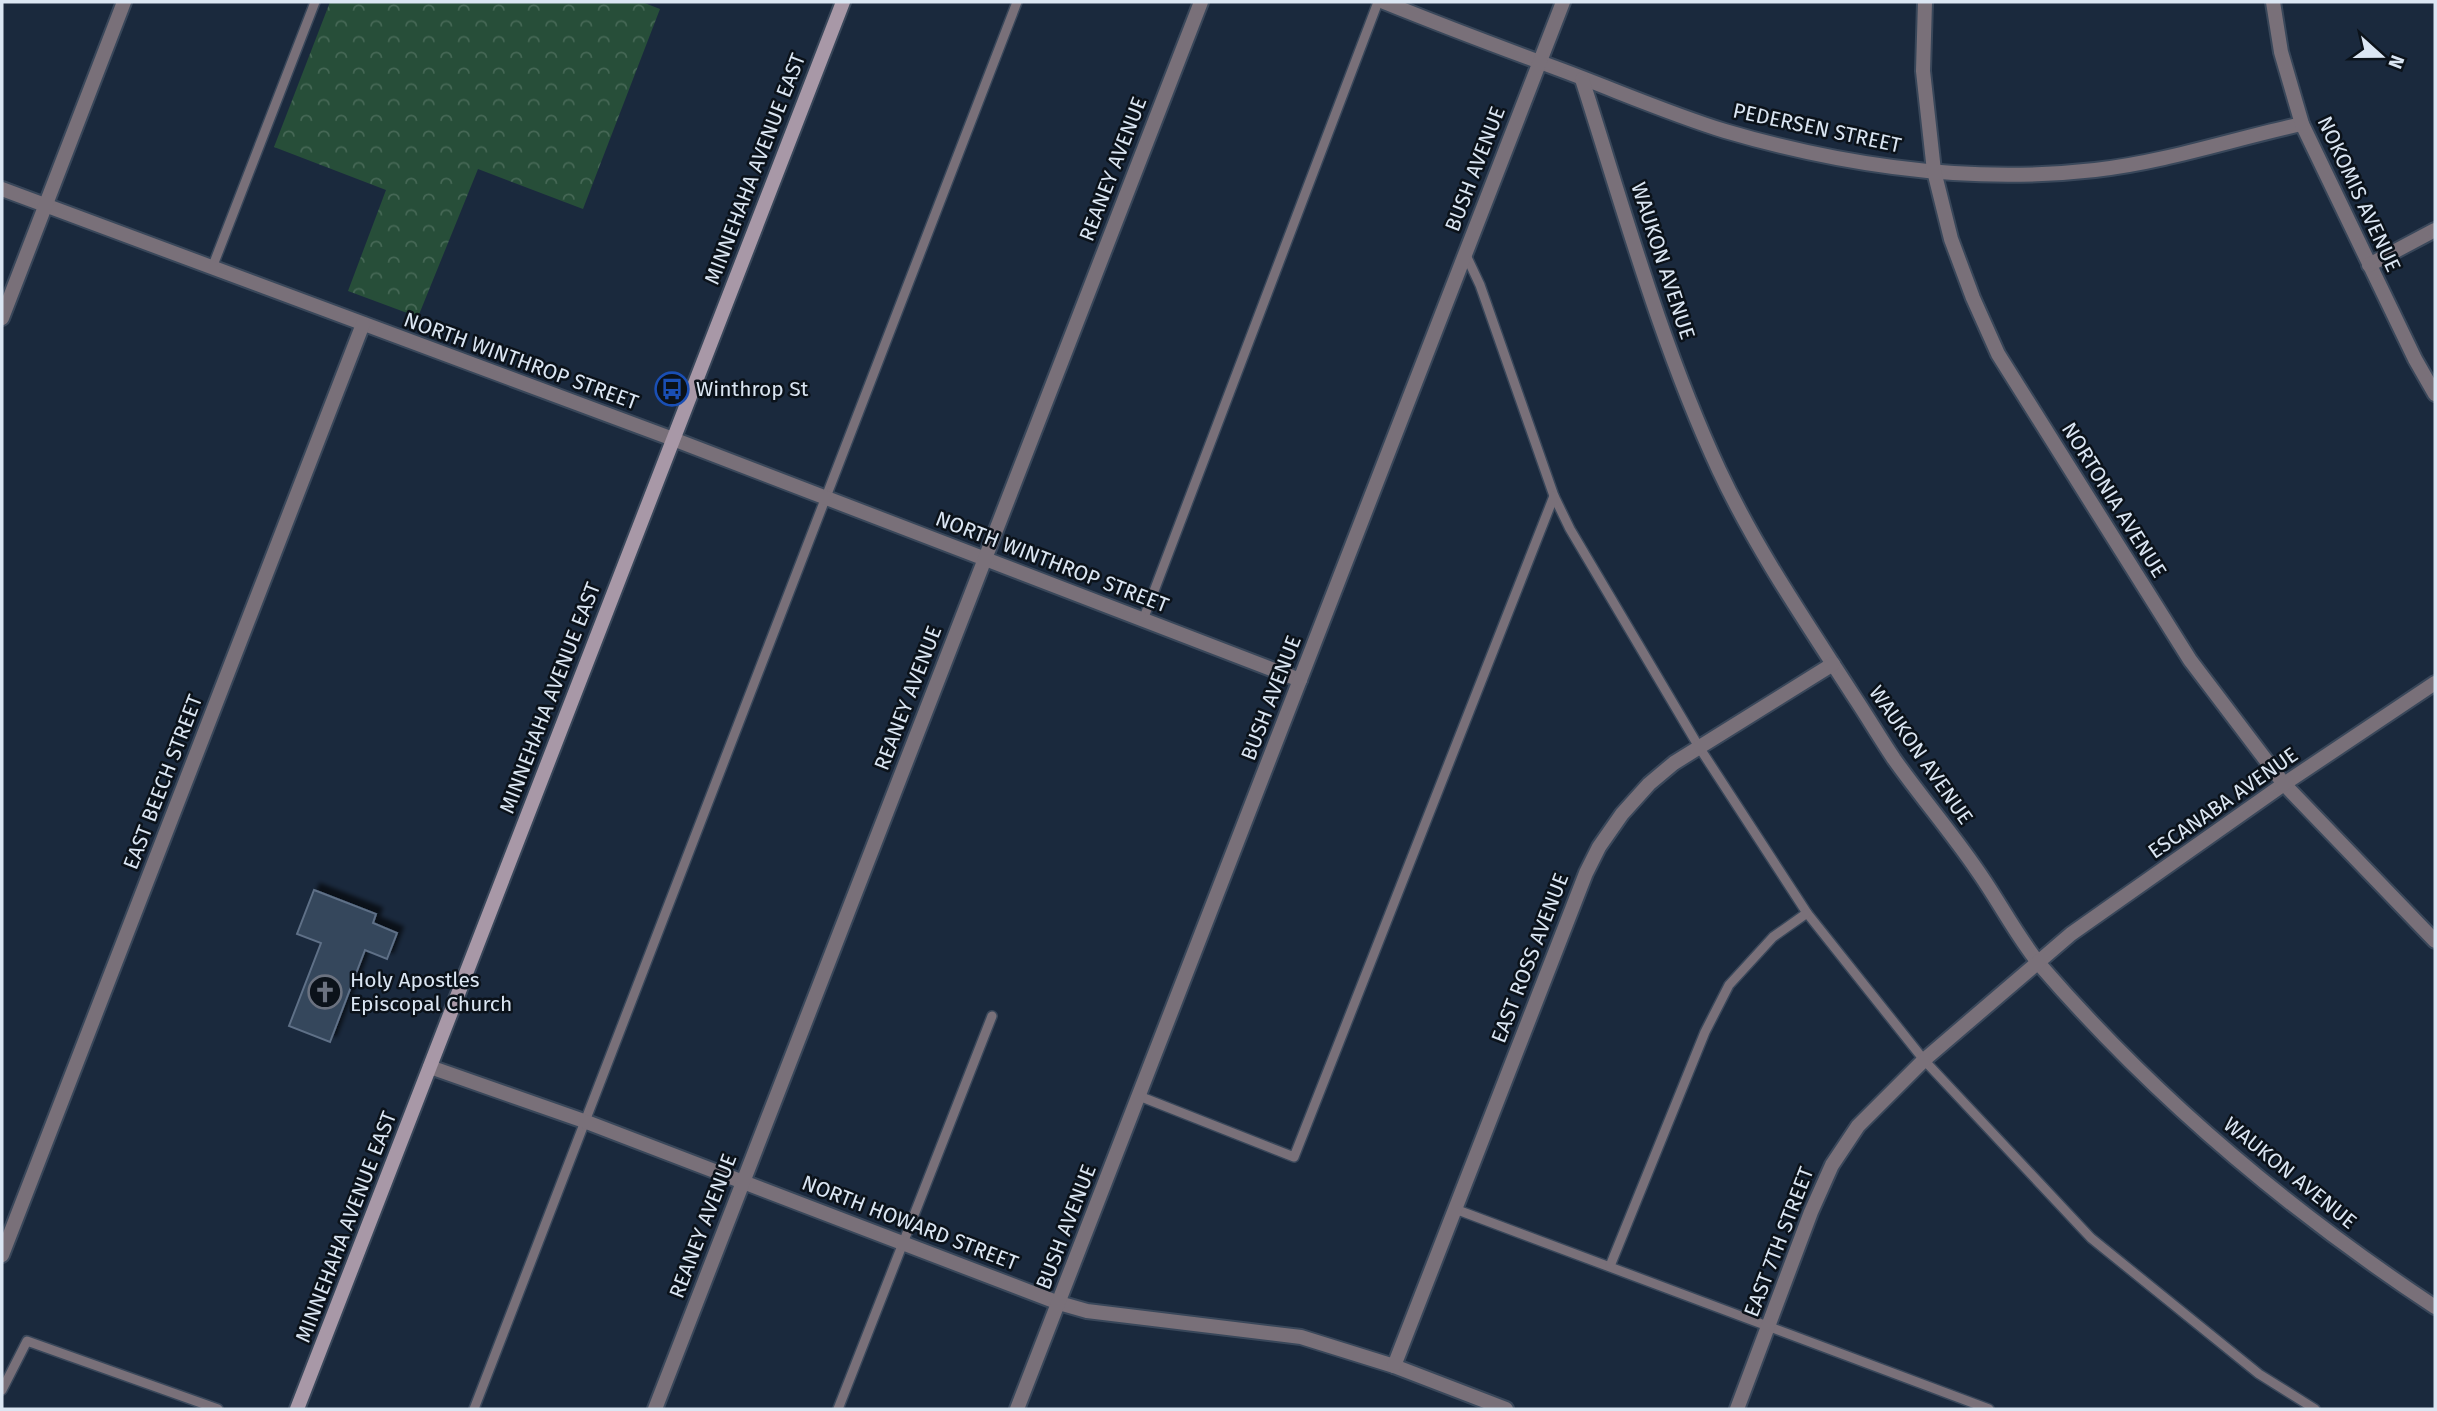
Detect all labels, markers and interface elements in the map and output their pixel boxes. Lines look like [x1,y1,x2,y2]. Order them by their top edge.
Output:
north arrow [2346,21,2416,91]
street label: MINNEHAHA AVENUE EAST [699,50,811,288]
text: N [2383,52,2409,72]
street label: REANEY AVENUE [1074,93,1152,245]
street label: PEDERSEN STREET [1731,97,1904,159]
street label: BUSH AVENUE [1439,103,1511,235]
street label: NOKOMIS AVENUE [2312,112,2406,276]
street label: WAUKON AVENUE [1625,179,1701,343]
street label: NORTH WINTHROP STREET [400,306,642,416]
bus stop icon: Winthrop St [653,370,691,408]
place label: Winthrop St [696,376,809,402]
street label: NORTONIA AVENUE [2056,418,2172,582]
street label: NORTH WINTHROP STREET [932,506,1172,619]
street label: MINNEHAHA AVENUE EAST [494,579,606,817]
street label: REANEY AVENUE [869,622,947,774]
street label: BUSH AVENUE [1235,632,1307,764]
street label: WAUKON AVENUE [1863,680,1979,830]
street label: EAST BEECH STREET [118,691,208,873]
street label: ESCANABA AVENUE [2143,742,2303,864]
street label: EAST ROSS AVENUE [1486,869,1574,1047]
place label: Holy Apostles Episcopal Church [350,967,512,1017]
church icon: Holy Apostles Episcopal Church [306,973,344,1011]
street label: MINNEHAHA AVENUE EAST [290,1108,402,1346]
street label: WAUKON AVENUE [2218,1111,2362,1235]
street label: REANEY AVENUE [664,1150,742,1302]
street label: BUSH AVENUE [1030,1161,1102,1293]
street label: EAST 7TH STREET [1738,1163,1820,1321]
street label: NORTH HOWARD STREET [798,1170,1022,1276]

